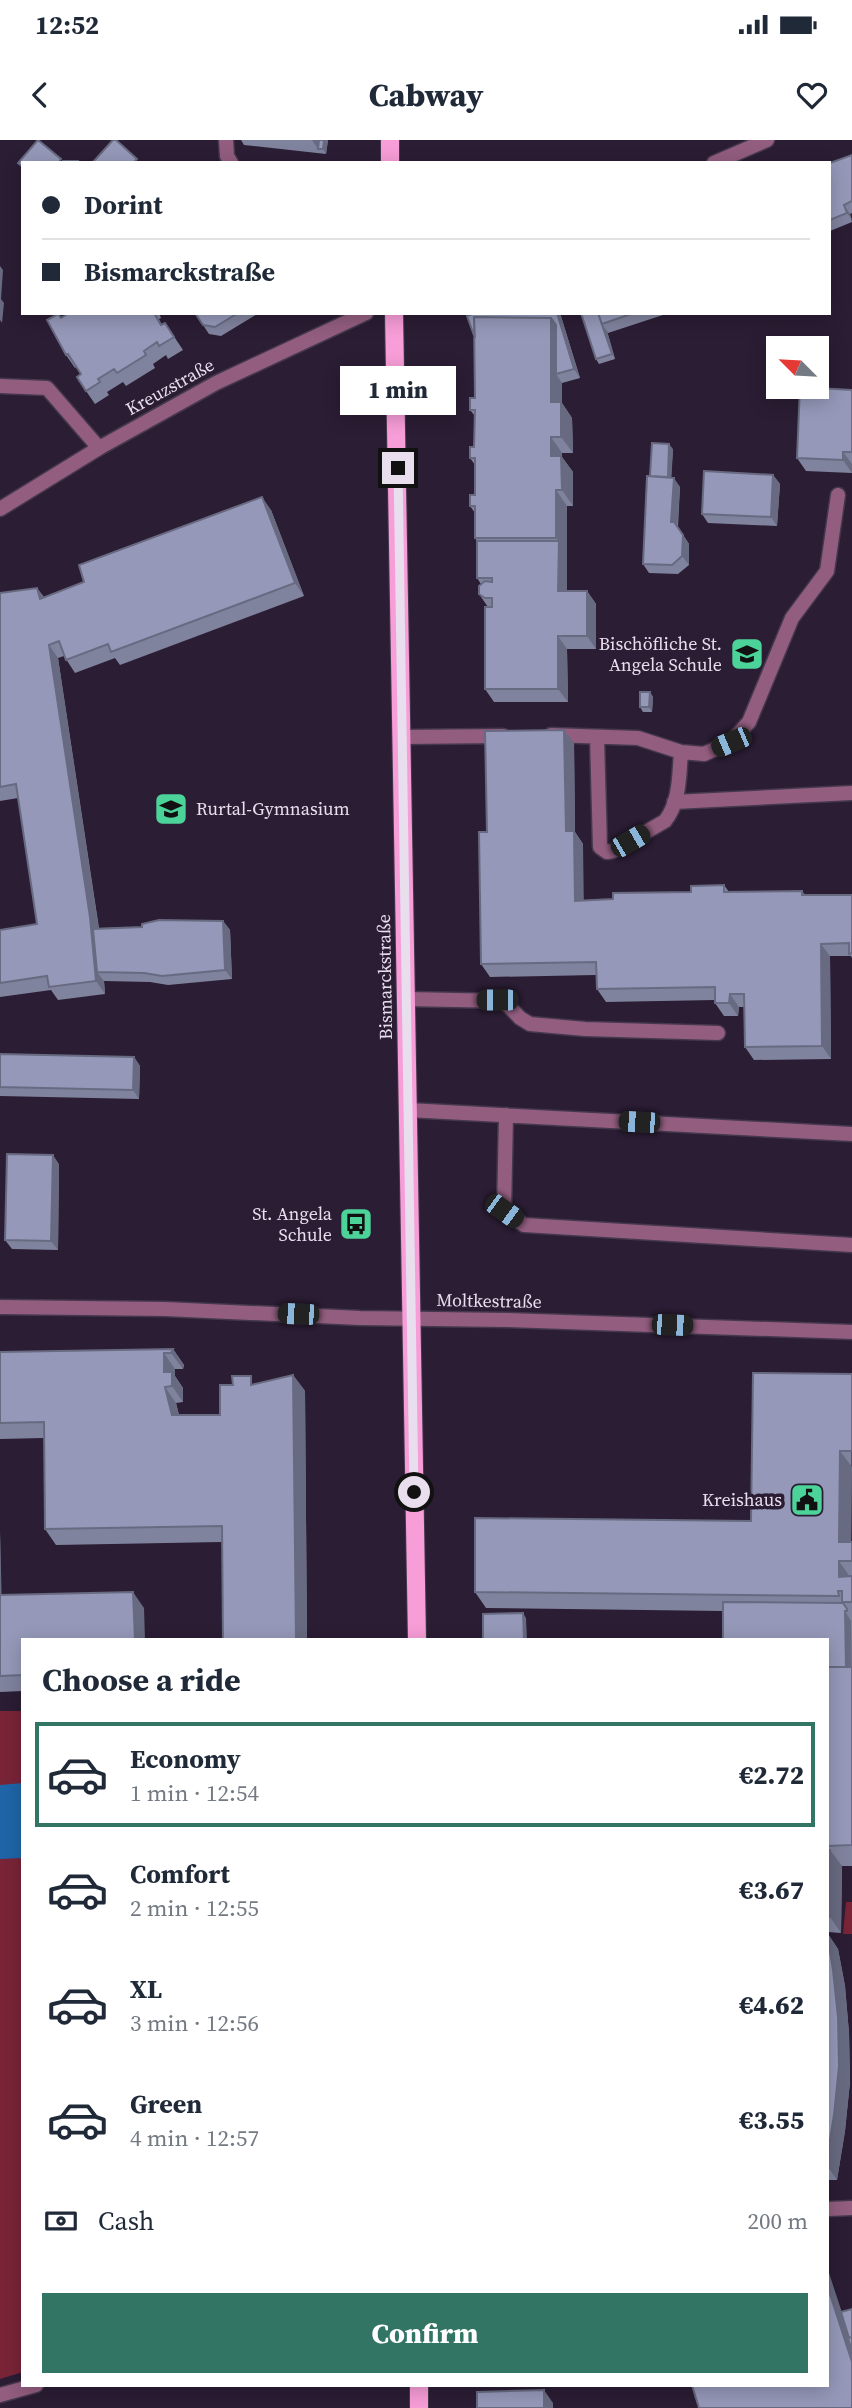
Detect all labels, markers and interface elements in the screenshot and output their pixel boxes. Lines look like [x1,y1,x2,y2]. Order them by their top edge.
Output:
text: 12:52 [35,7,99,43]
text: Cabway [369,73,483,117]
icon: back [21,76,59,114]
icon: heart [793,76,831,114]
text: Dorint [84,187,163,223]
text: Bismarckstraße [84,254,275,290]
north arrow [766,336,830,399]
map controls [766,336,829,399]
street label: Kreuzstraße [121,352,218,421]
callout: 1 min [340,366,456,416]
text: 1 min [368,374,428,406]
route end [382,452,414,484]
place label: Bischöfliche St. Angela Schule [599,631,722,677]
school or university icon: Bischöfliche St. Angela Schule [728,635,766,673]
car [708,724,755,760]
school or university icon: Rurtal-Gymnasium [152,790,190,828]
place label: Rurtal-Gymnasium [196,796,350,821]
car [607,821,654,861]
street label: Bismarckstraße [371,914,398,1040]
car [477,990,519,1011]
car [618,1110,661,1134]
car [481,1190,528,1232]
place label: St. Angela Schule [252,1201,333,1247]
bus stop icon: St. Angela Schule [337,1205,375,1243]
street label: Moltkestraße [436,1287,542,1314]
car [277,1303,320,1325]
car [651,1314,694,1336]
route start [398,1476,430,1508]
public building icon: Kreishaus [788,1481,826,1519]
place label: Kreishaus [702,1487,782,1512]
text: Choose a ride [42,1658,241,1702]
text: Economy [130,1741,241,1777]
icon: car [46,1743,109,1806]
text: €2.72 [739,1757,804,1793]
text: 1 min · 12:54 [130,1777,259,1809]
text: Comfort [130,1856,230,1892]
icon: car [46,1858,109,1921]
text: €3.67 [739,1872,804,1908]
text: 2 min · 12:55 [130,1892,259,1924]
text: XL [130,1971,162,2007]
icon: car [46,1973,109,2036]
text: €4.62 [739,1987,804,2023]
text: 3 min · 12:56 [130,2007,259,2039]
text: Green [130,2086,202,2122]
icon: car [46,2088,109,2151]
text: €3.55 [739,2102,804,2138]
text: 4 min · 12:57 [130,2122,259,2154]
icon: cash [42,2202,80,2240]
text: Cash [98,2203,154,2239]
text: 200 m [747,2205,808,2237]
button: Confirm [42,2293,808,2373]

